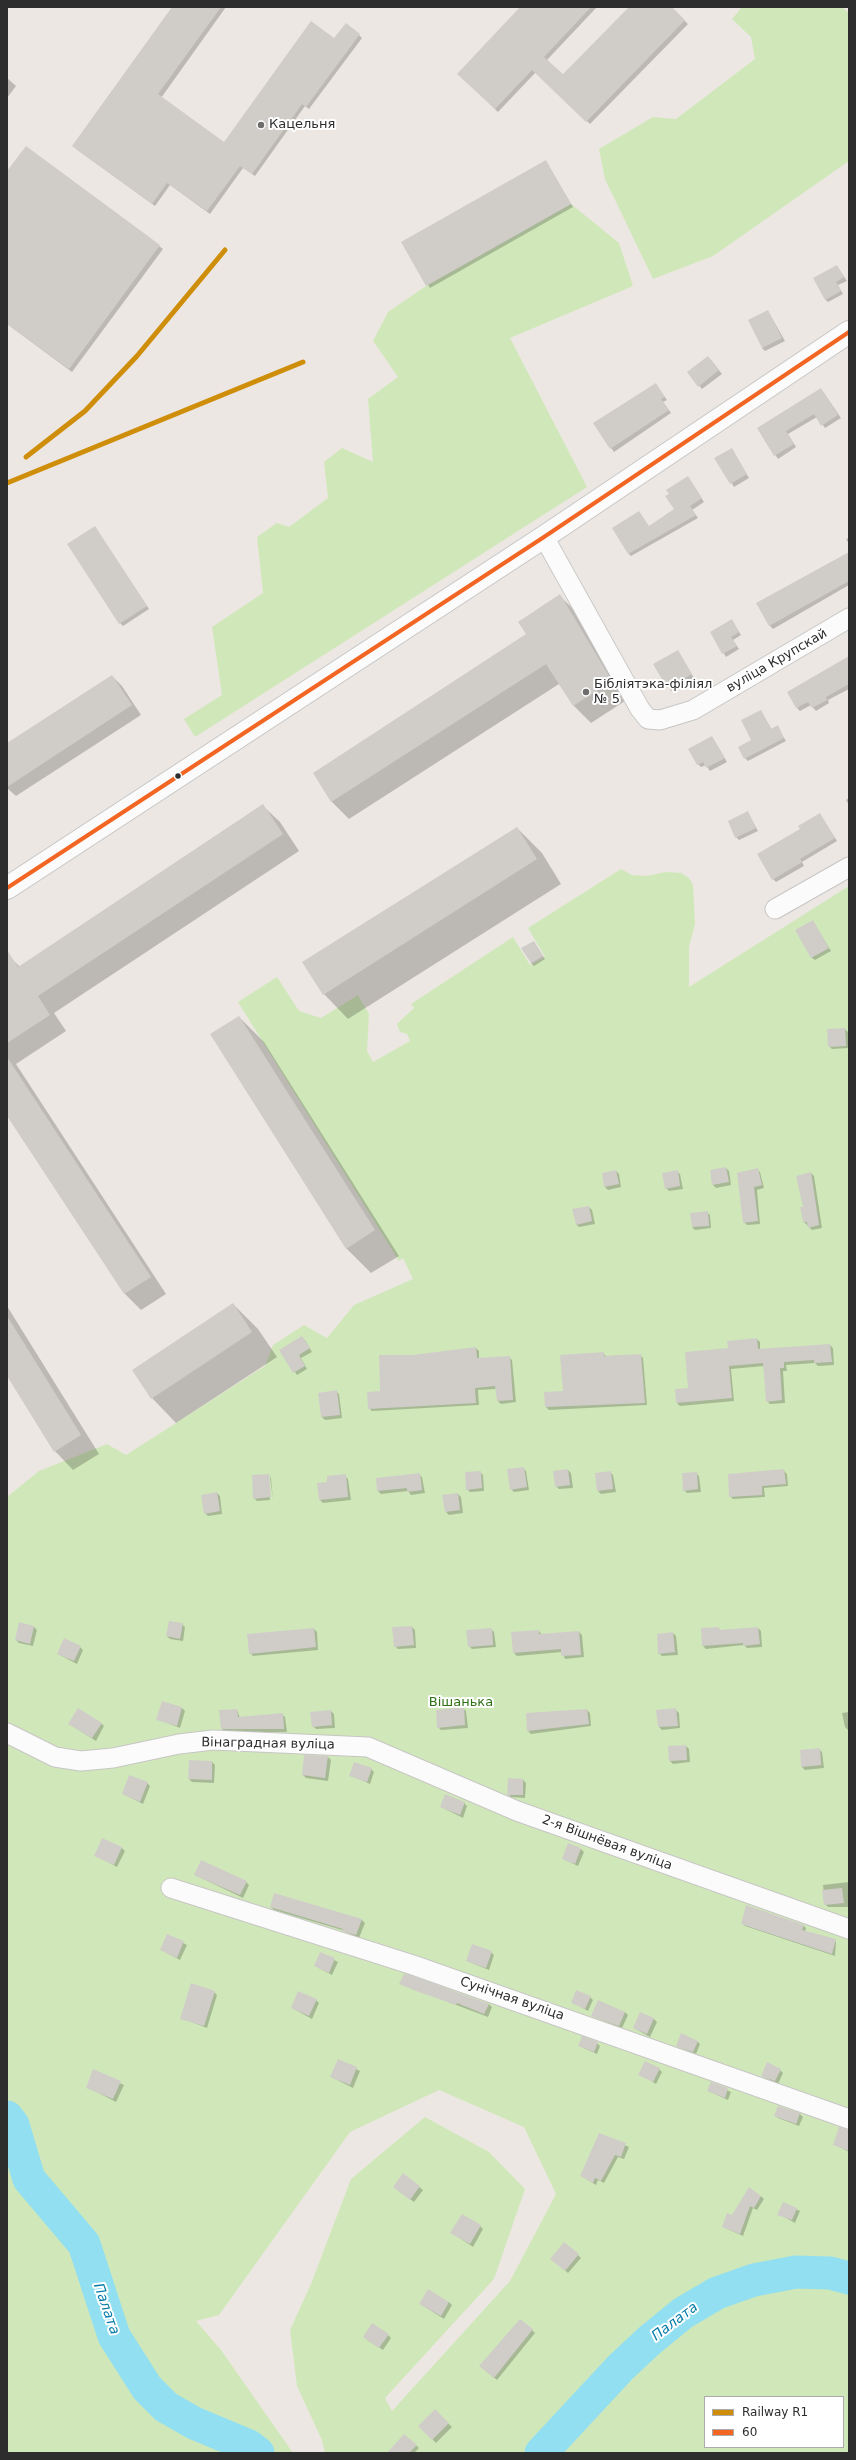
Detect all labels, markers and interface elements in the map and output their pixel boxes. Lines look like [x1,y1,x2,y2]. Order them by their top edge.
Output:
place label: Кацельня [269,117,335,133]
marker: Кацельня [256,120,266,130]
street label: вуліца Крупскай [724,626,830,696]
place label: Бібліятэка-філіял № 5 [594,677,712,708]
marker: Бібліятэка-філіял № 5 [581,687,591,697]
unlabelled marker [173,771,183,781]
park label: Вішанька [429,1695,493,1711]
street label: Вінаградная вуліца [201,1735,335,1753]
street label: 2-я Вішнёвая вуліца [540,1812,674,1874]
street label: Сунічная вуліца [458,1974,566,2024]
water label: Палата [89,2281,123,2337]
water label: Палата [649,2299,701,2345]
legend [704,2396,844,2448]
text: Railway R1 [742,2405,808,2419]
text: 60 [742,2425,757,2439]

